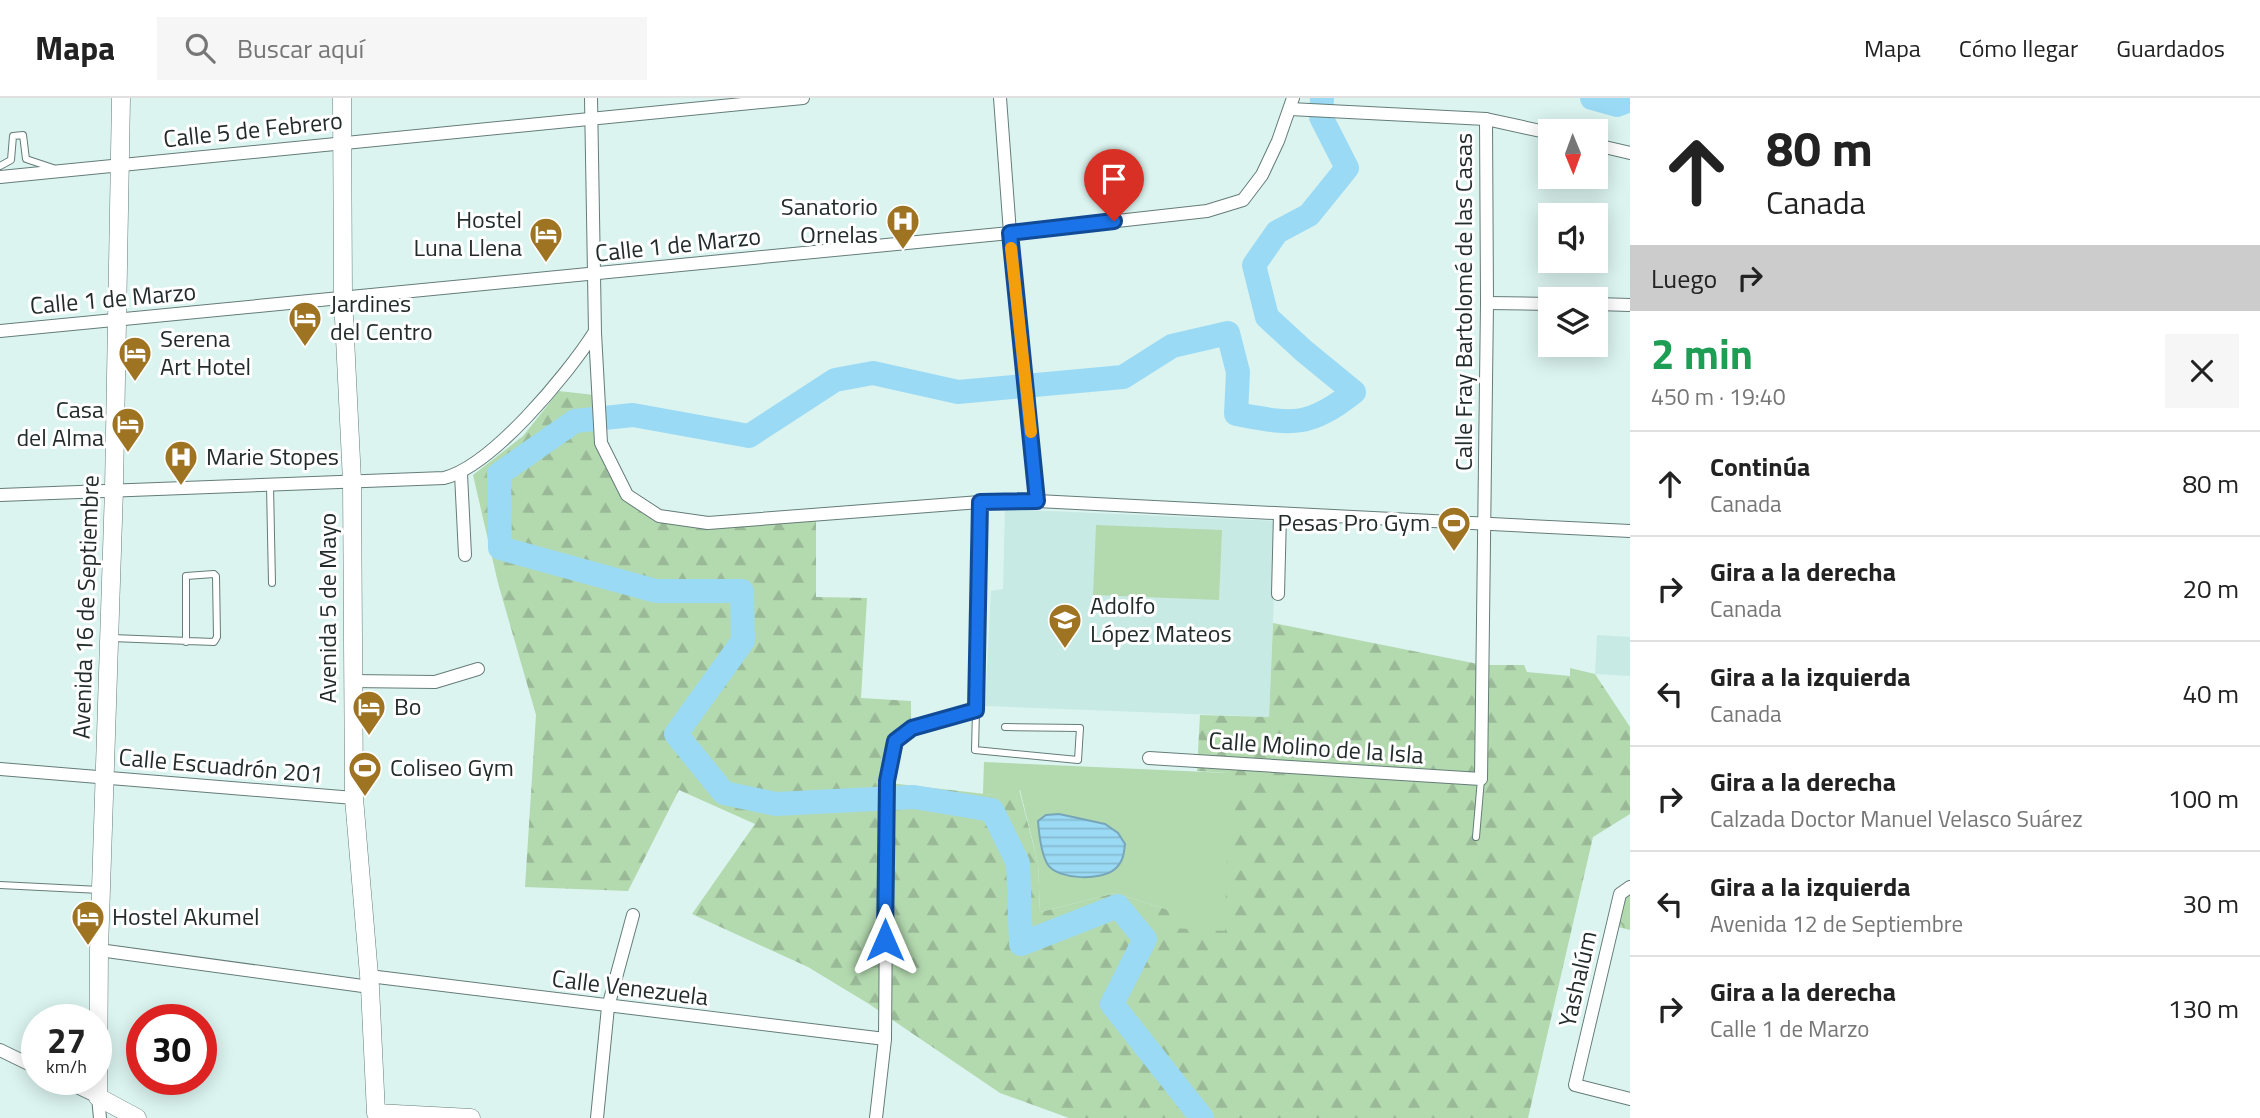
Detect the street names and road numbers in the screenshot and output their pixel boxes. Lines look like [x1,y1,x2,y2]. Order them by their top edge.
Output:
street label: Calle 5 de Febrero [161,102,344,156]
street label: Calle Fray Bartolomé de las Casas [1445,133,1481,471]
street label: Calle 1 de Marzo [593,217,763,271]
street label: Calle 1 de Marzo [28,273,197,323]
street label: Avenida 16 de Septiembre [62,474,108,740]
street label: Avenida 5 de Mayo [309,513,345,703]
street label: Calle Molino de la Isla [1207,722,1425,772]
street label: Calle Escuadrón 201 [117,738,325,792]
street label: Yashalúm [1548,927,1606,1030]
street label: Calle Venezuela [550,960,710,1014]

